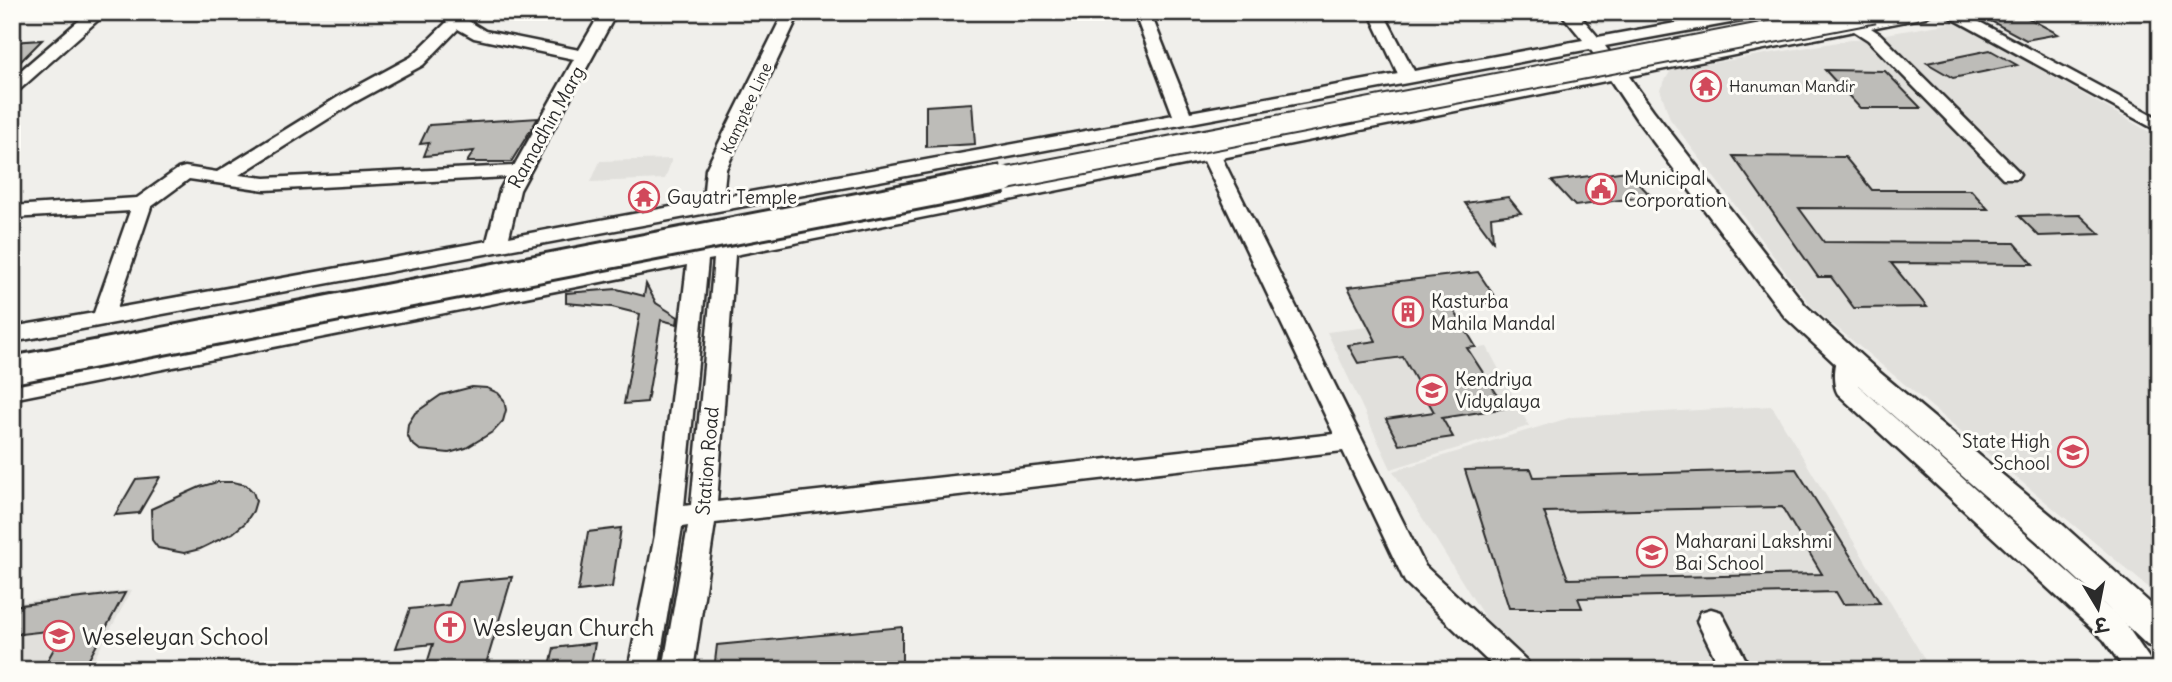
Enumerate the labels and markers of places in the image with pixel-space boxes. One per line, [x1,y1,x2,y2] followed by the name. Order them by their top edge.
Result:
[1689,69,1723,103] temple icon: Hanuman Mandir
[1729,76,1856,96] place label: Hanuman Mandir
[1624,166,1727,212] place label: Municipal Corporation
[1584,172,1618,206] public building icon: Municipal Corporation
[627,180,661,214] temple icon: Gayatri Temple
[667,185,797,209] place label: Gayatri Temple
[1431,289,1555,335] place label: Kasturba Mahila Mandal
[1391,295,1425,329] building icon: Kasturba Mahila Mandal
[1455,367,1541,413] place label: Kendriya Vidyalaya
[1415,373,1449,407] school or university icon: Kendriya Vidyalaya
[1962,429,2050,475] place label: State High School
[2056,435,2090,469] school or university icon: State High School
[1675,529,1832,575] place label: Maharani Lakshmi Bai School
[1635,535,1669,569] school or university icon: Maharani Lakshmi Bai School
[433,610,467,644] church icon: Wesleyan Church
[473,613,654,642] place label: Wesleyan Church
[42,619,76,653] school or university icon: Weseleyan School
[82,622,269,651] place label: Weseleyan School

